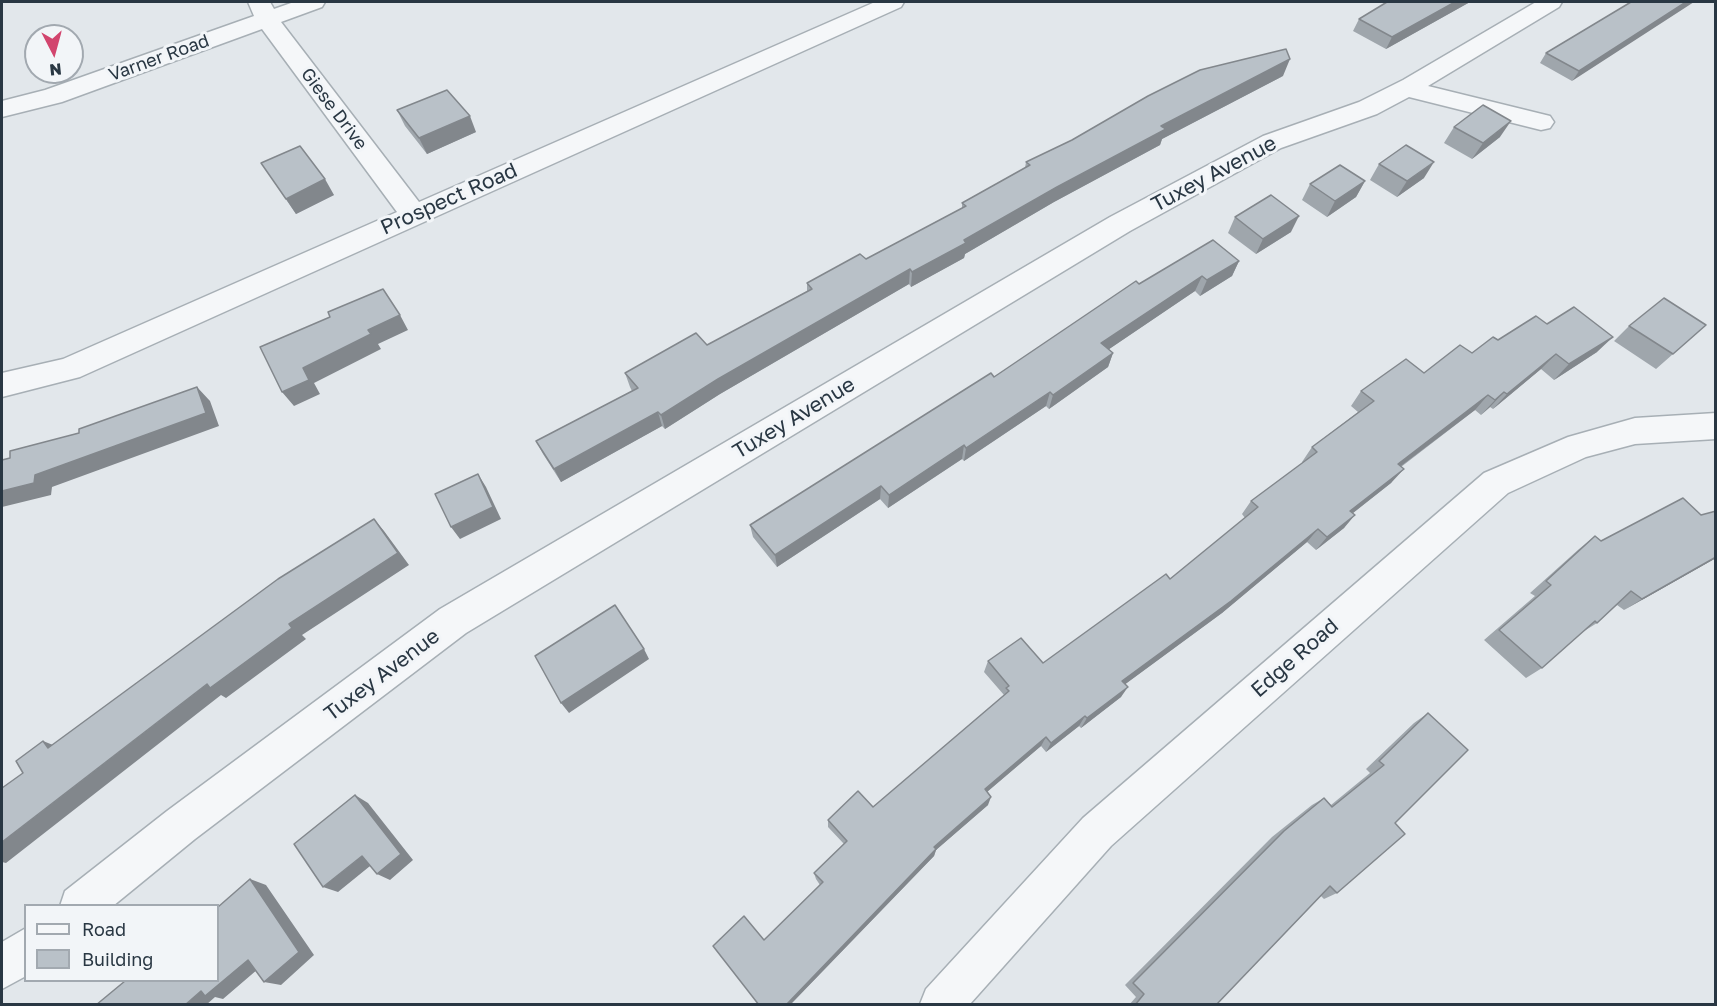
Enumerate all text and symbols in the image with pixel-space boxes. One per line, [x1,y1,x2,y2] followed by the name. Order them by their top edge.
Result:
[24,24,84,84] north arrow
[106,30,212,86] street label: Varner Road
[49,59,63,80] text: N
[296,64,372,154] street label: Giese Drive
[1147,131,1281,217] street label: Tuxey Avenue
[377,158,521,240] street label: Prospect Road
[728,372,860,464] street label: Tuxey Avenue
[1246,613,1344,703] street label: Edge Road
[319,623,445,727] street label: Tuxey Avenue
[24,904,219,982] legend
[82,918,126,940] text: Road
[82,948,153,970] text: Building

